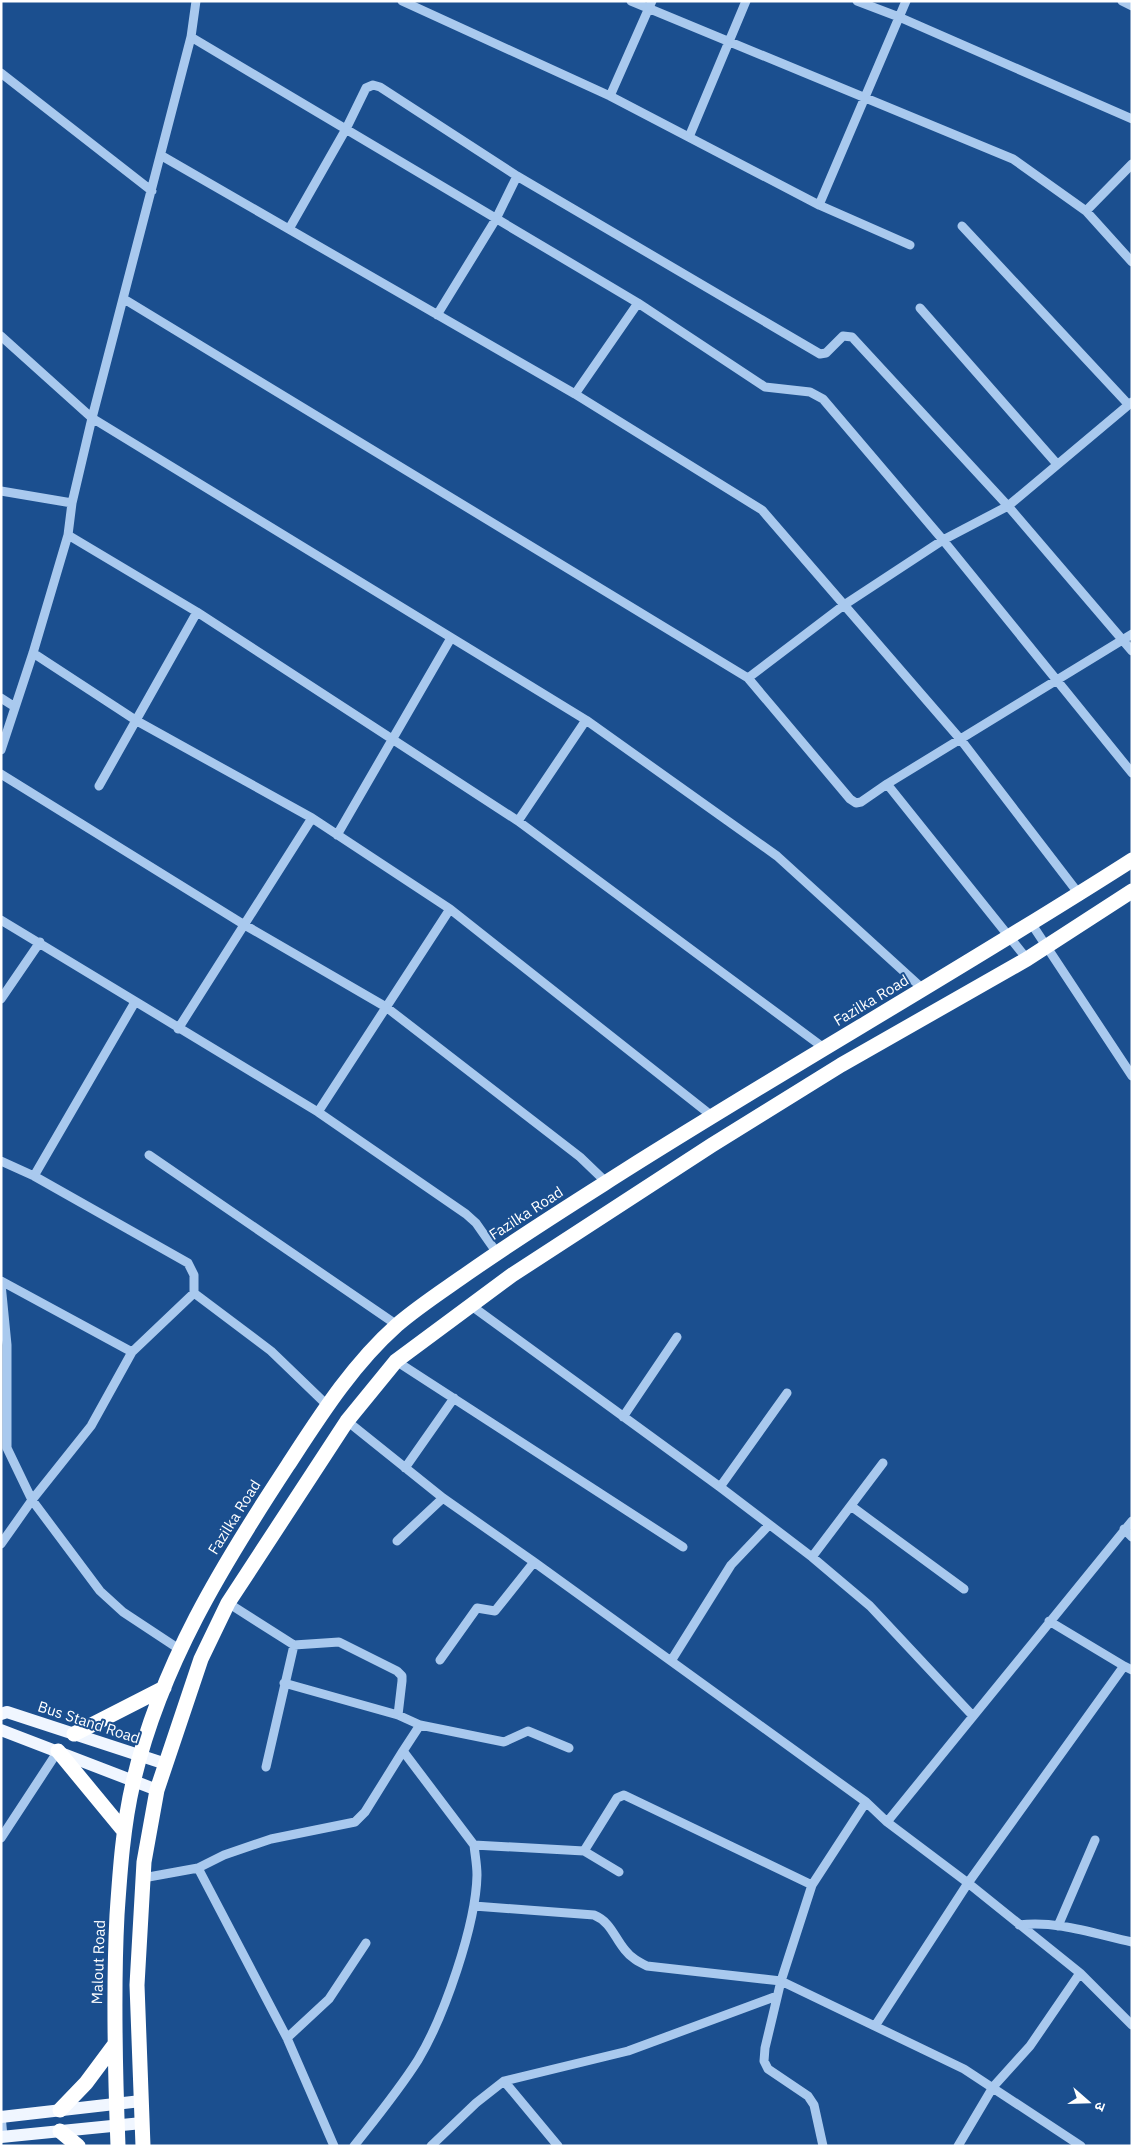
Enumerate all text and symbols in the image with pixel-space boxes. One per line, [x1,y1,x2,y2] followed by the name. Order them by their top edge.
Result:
[830,970,912,1030] street label: Fazilka Road
[485,1182,567,1244] street label: Fazilka Road
[204,1476,264,1558] street label: Fazilka Road
[35,1697,143,1747] street label: Bus Stand Road
[87,1919,109,2005] street label: Malout Road
[1063,2077,1113,2127] north arrow
[1090,2100,1110,2114] text: उ

